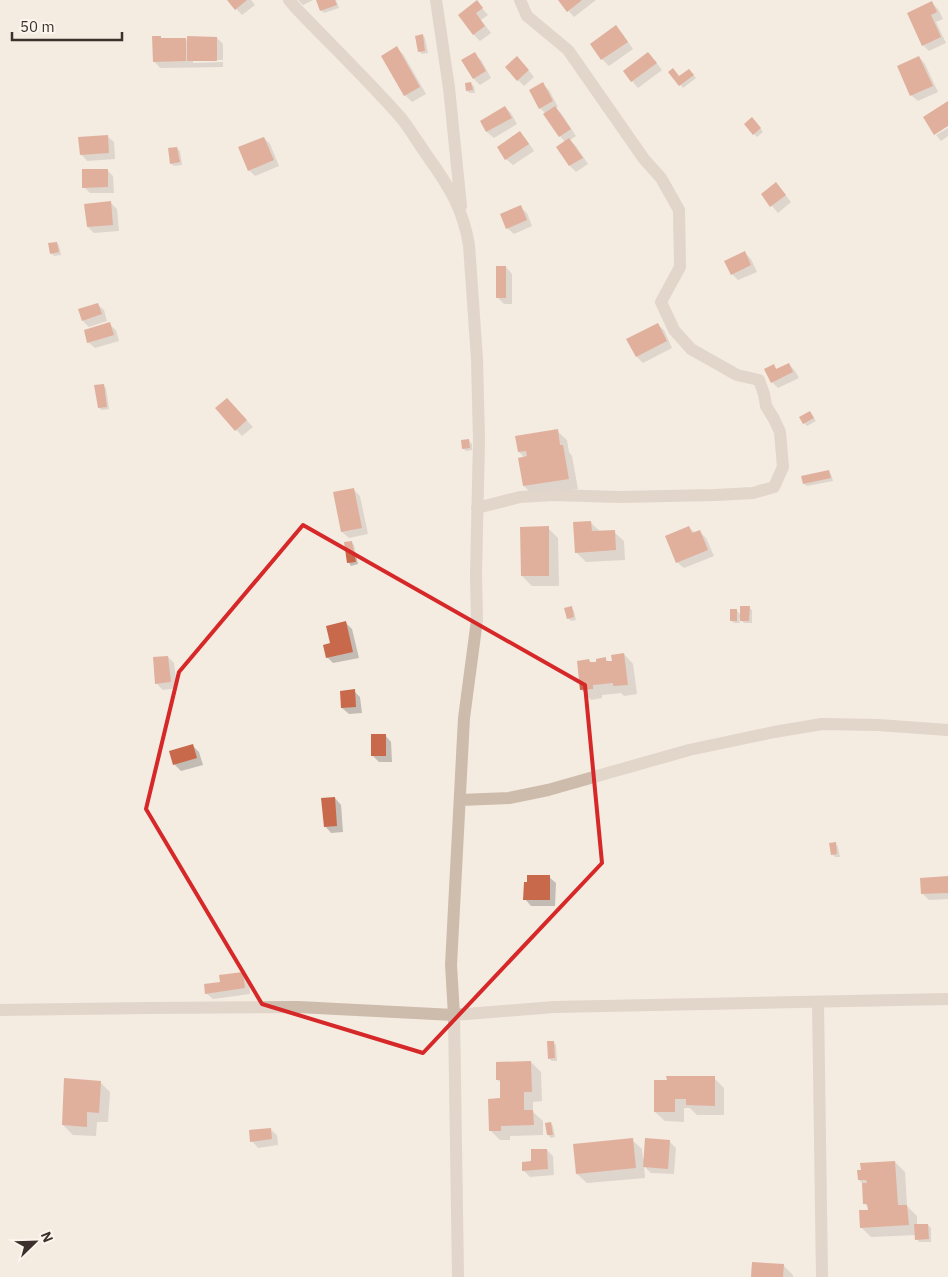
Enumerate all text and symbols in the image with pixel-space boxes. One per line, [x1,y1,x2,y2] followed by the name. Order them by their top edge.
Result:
[12,10,122,42] scale bar
[20,17,55,36] text: 50 m
[10,1217,60,1267] north arrow
[37,1229,57,1245] text: N

